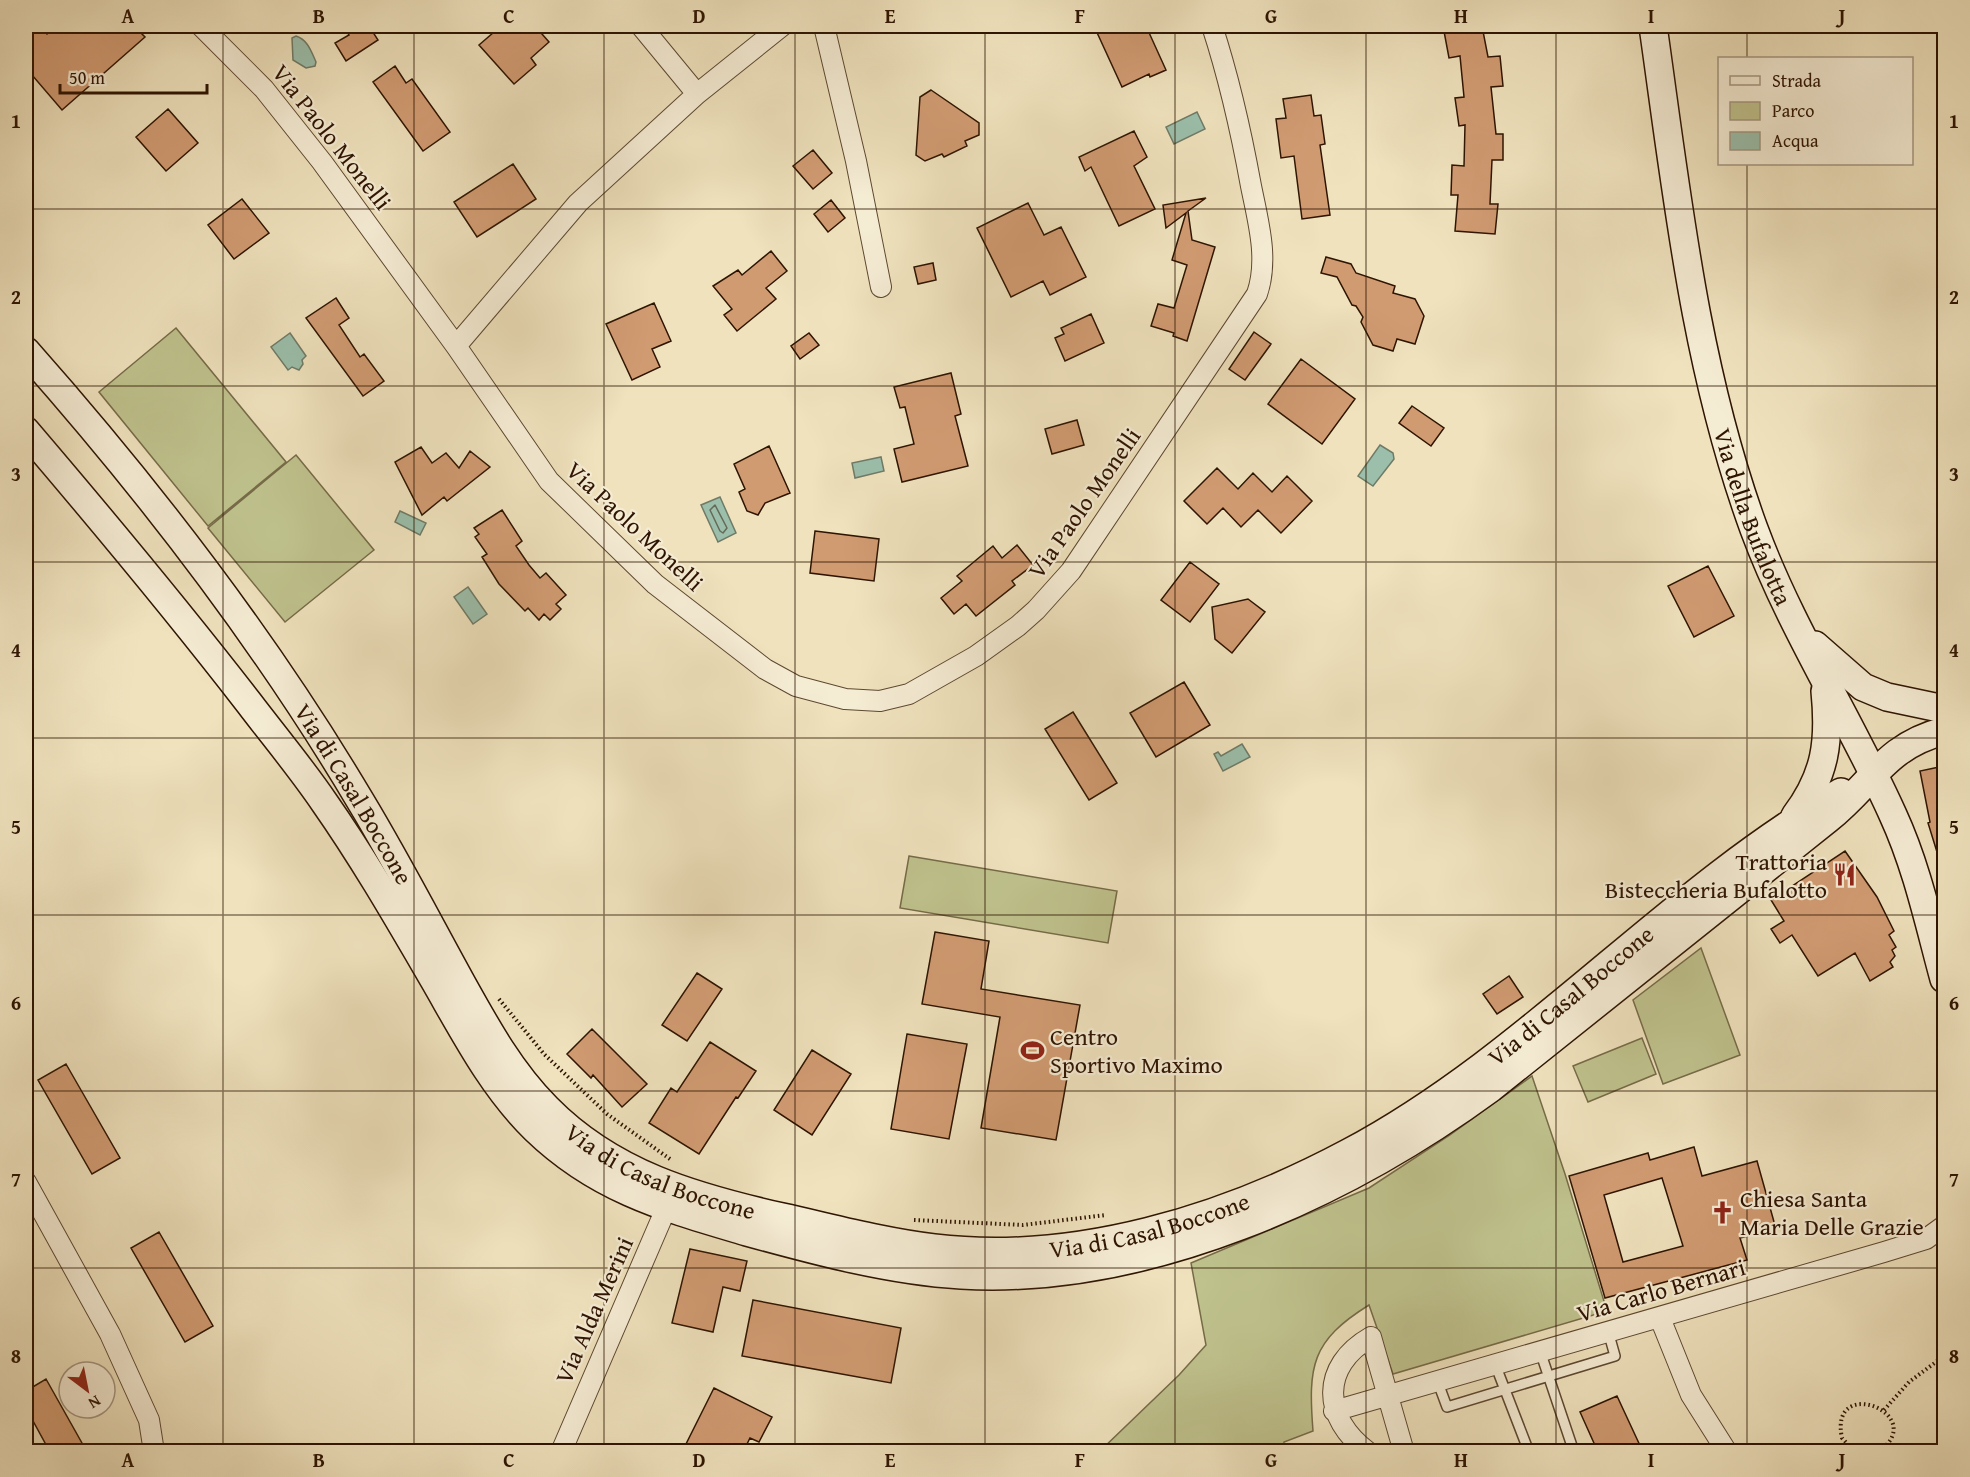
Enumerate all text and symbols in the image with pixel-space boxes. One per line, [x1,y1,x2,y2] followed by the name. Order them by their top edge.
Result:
[122,1,135,30] text: A
[313,1,325,30] text: B
[503,1,515,30] text: C
[692,1,706,30] text: D
[885,1,896,30] text: E
[1075,1,1085,30] text: F
[1265,1,1277,30] text: G
[1454,1,1468,30] text: H
[1648,1,1654,30] text: I
[1836,1,1846,30] text: J
[60,57,207,95] scale bar
[264,57,400,218] street label: Via Paolo Monelli
[1718,57,1913,165] legend
[69,64,105,91] text: 50 m
[1772,67,1822,94] text: Strada
[1772,97,1815,124] text: Parco
[11,106,21,135] text: 1
[1949,106,1959,135] text: 1
[1772,127,1819,154] text: Acqua
[11,282,21,311] text: 2
[1949,282,1959,311] text: 2
[1019,420,1149,585] street label: Via Paolo Monelli
[1706,424,1802,612] street label: Via della Bufalotta
[558,453,712,599] street label: Via Paolo Monelli
[11,459,21,488] text: 3
[1949,459,1959,488] text: 3
[11,635,21,664] text: 4
[1949,635,1959,664] text: 4
[286,696,422,890] street label: Via di Casal Boccone
[11,812,21,841] text: 5
[1949,812,1959,841] text: 5
[1605,844,1828,907] place label: Trattoria Bisteccheria Bufalotto
[1832,862,1858,888] restaurant icon: Trattoria Bisteccheria Bufalotto
[1480,917,1661,1074] street label: Via di Casal Boccone
[11,988,21,1017] text: 6
[1949,988,1959,1017] text: 6
[1050,1019,1223,1082] place label: Centro Sportivo Maximo
[1019,1037,1045,1063] sports icon: Centro Sportivo Maximo
[558,1114,759,1228] street label: Via di Casal Boccone
[11,1164,21,1193] text: 7
[1949,1164,1959,1193] text: 7
[1740,1181,1924,1244] place label: Chiesa Santa Maria Delle Grazie
[1047,1183,1254,1266] street label: Via di Casal Boccone
[1709,1199,1735,1225] church icon: Chiesa Santa Maria Delle Grazie
[546,1231,642,1389] street label: Via Alda Merini
[1573,1249,1750,1331] street label: Via Carlo Bernari
[11,1341,21,1370] text: 8
[1949,1341,1959,1370] text: 8
[57,1360,117,1420] north arrow
[84,1390,106,1416] text: N
[122,1445,135,1474] text: A
[313,1445,325,1474] text: B
[503,1445,515,1474] text: C
[692,1445,706,1474] text: D
[885,1445,896,1474] text: E
[1075,1445,1085,1474] text: F
[1265,1445,1277,1474] text: G
[1454,1445,1468,1474] text: H
[1648,1445,1654,1474] text: I
[1836,1445,1846,1474] text: J

